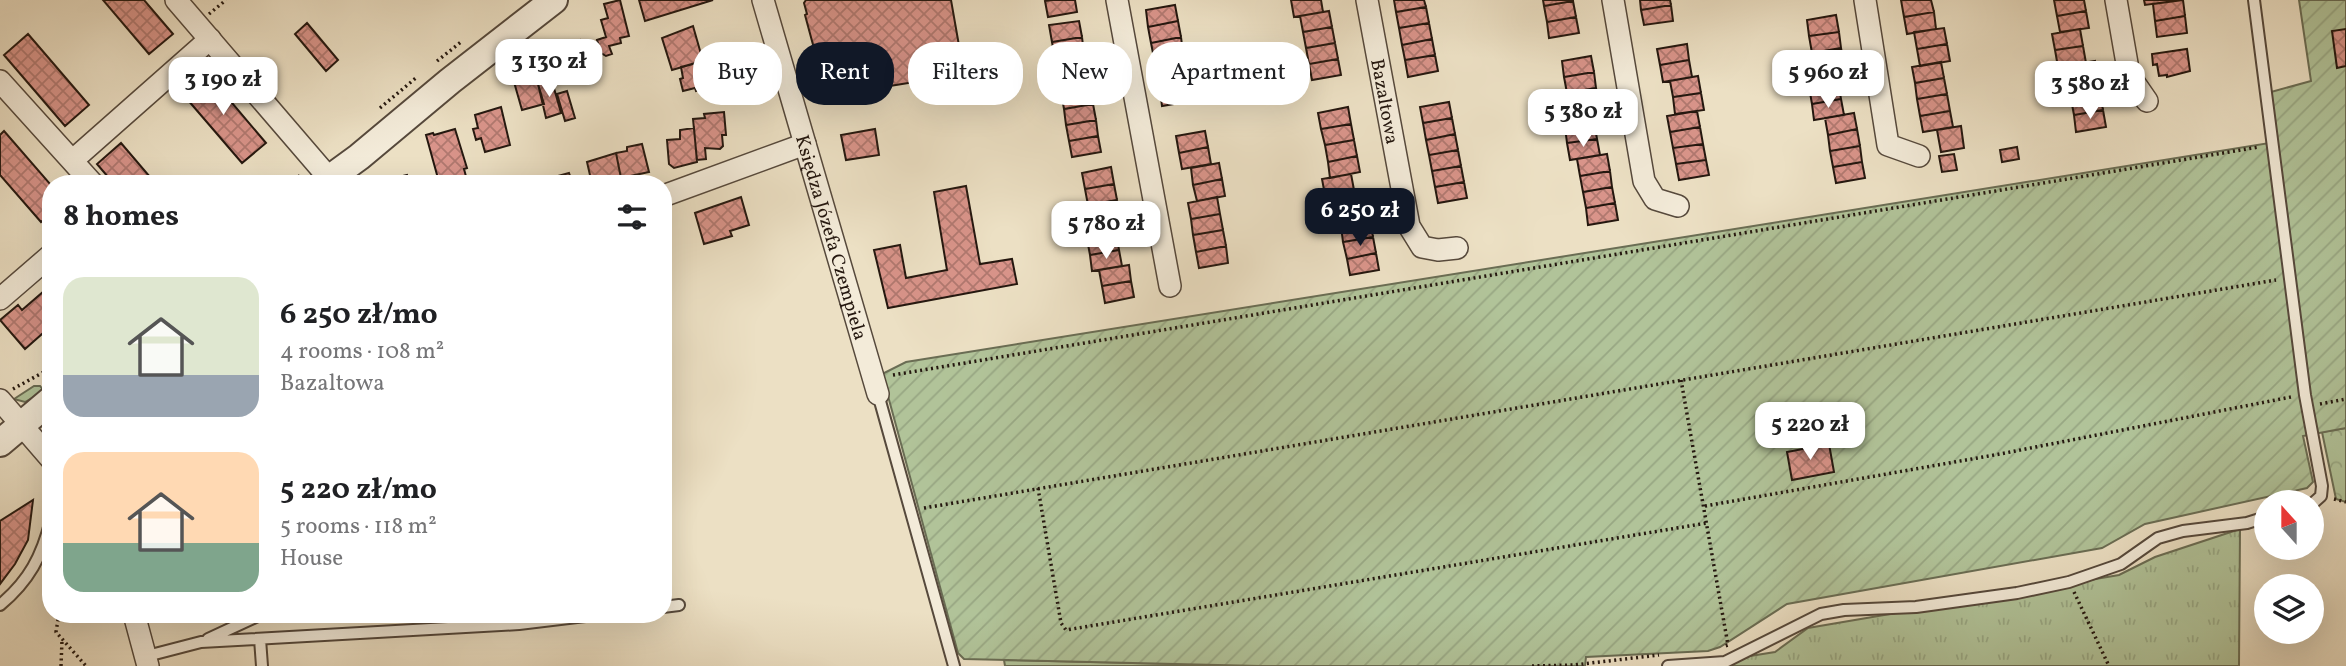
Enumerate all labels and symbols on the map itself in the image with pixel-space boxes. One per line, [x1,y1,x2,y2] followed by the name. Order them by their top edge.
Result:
[477,40,621,99] pin: 3 130 zł
[1756,50,1900,110] pin: 5 960 zł
[1363,57,1405,147] street label: Bazaltowa
[151,58,295,117] pin: 3 190 zł
[2018,61,2162,121] pin: 3 580 zł
[1511,90,1655,149] pin: 5 380 zł
[788,132,873,343] street label: Księdza Józefa Czempiela
[1288,188,1432,248] pin: 6 250 zł
[1034,202,1178,261] pin: 5 780 zł
[1738,402,1882,462] pin: 5 220 zł
[2254,490,2324,560] north arrow

